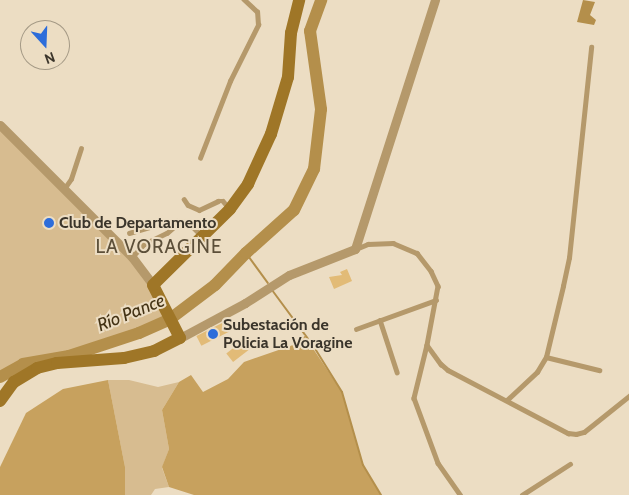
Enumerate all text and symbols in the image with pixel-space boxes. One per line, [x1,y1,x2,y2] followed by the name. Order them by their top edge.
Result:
[20,20,70,70] north arrow
[42,48,58,68] text: N
[59,213,216,233] place label: Club de Departamento
[43,217,55,229] marker: Club de Departamento
[94,236,224,258] district label: LA VORAGINE
[94,290,168,336] water label: Río Pance
[223,315,352,353] place label: Subestación de Policia La Voragine
[207,328,219,340] marker: Subestación de Policia La Voragine

